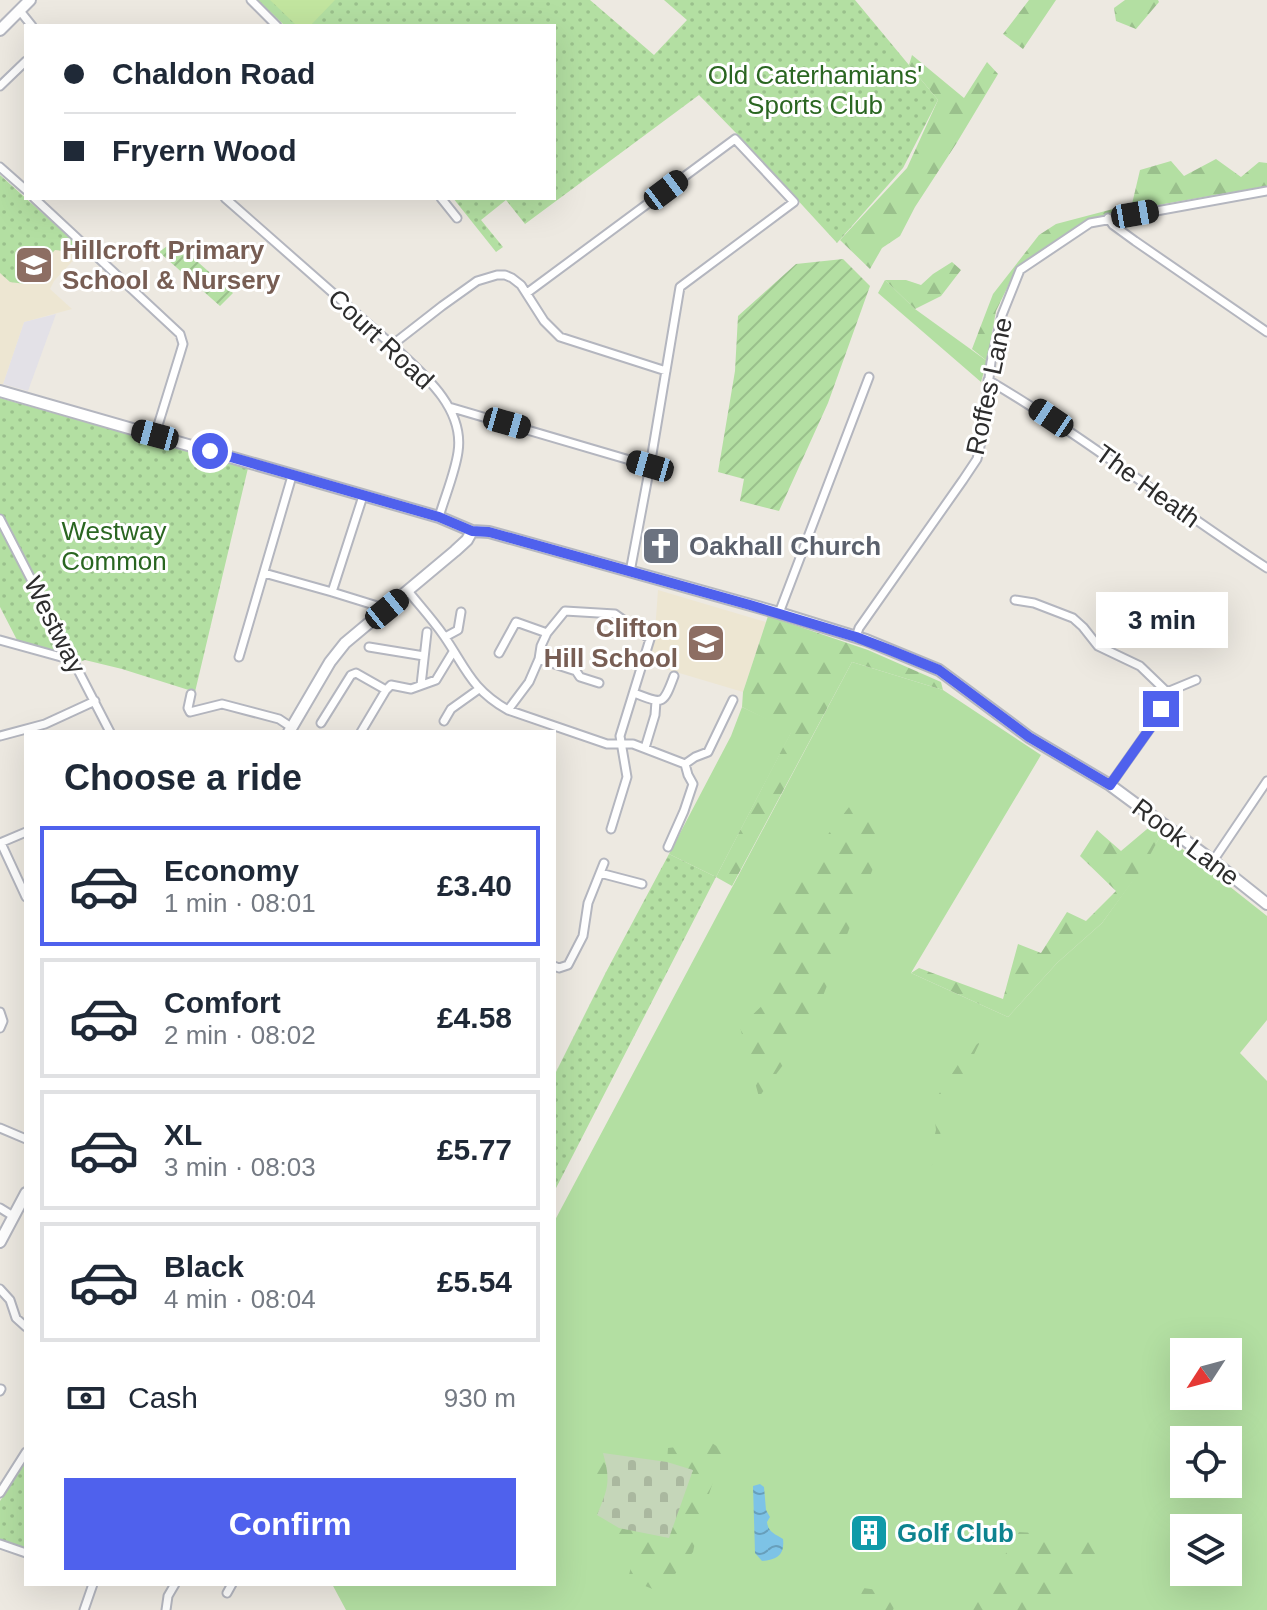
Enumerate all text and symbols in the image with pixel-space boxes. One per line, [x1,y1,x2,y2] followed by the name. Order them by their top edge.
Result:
[112,57,315,90] text: Chaldon Road
[708,60,922,120] park label: Old Caterhamians' Sports Club
[112,134,296,167] text: Fryern Wood
[640,166,692,214] car
[1109,198,1161,230] car
[62,235,281,295] place label: Hillcroft Primary School & Nursery
[13,244,55,286] school or university icon: Hillcroft Primary School & Nursery
[322,283,440,395] street label: Court Road
[960,315,1018,457] street label: Roffes Lane
[1024,395,1078,441] car
[481,405,533,441] car
[129,417,181,453] car
[192,433,228,469] route start
[1090,438,1206,534] street label: The Heath
[624,448,676,484] car
[61,516,167,576] park label: Westway Common
[640,525,682,567] church icon: Oakhall Church
[689,531,881,561] place label: Oakhall Church
[18,571,92,679] street label: Westway
[361,585,413,633] car
[1095,593,1227,649] callout: 3 min
[1128,605,1196,635] text: 3 min
[544,613,678,673] place label: Clifton Hill School
[685,622,727,664] school or university icon: Clifton Hill School
[1143,691,1179,727] route end
[64,757,302,798] text: Choose a ride
[1127,792,1245,892] street label: Rook Lane
[68,850,140,922] icon: car
[164,854,299,887] text: Economy
[437,869,512,902] text: £3.40
[164,888,316,918] text: 1 min · 08:01
[68,982,140,1054] icon: car
[164,986,281,1019] text: Comfort
[437,1001,512,1034] text: £4.58
[164,1020,316,1050] text: 2 min · 08:02
[68,1114,140,1186] icon: car
[164,1118,202,1151] text: XL
[437,1133,512,1166] text: £5.77
[164,1152,316,1182] text: 3 min · 08:03
[68,1246,140,1318] icon: car
[164,1250,244,1283] text: Black
[437,1265,512,1298] text: £5.54
[164,1284,316,1314] text: 4 min · 08:04
[1170,1338,1242,1410] north arrow
[1170,1338,1242,1586] map controls
[64,1376,108,1420] icon: cash
[128,1381,198,1414] text: Cash
[444,1383,516,1413] text: 930 m
[1170,1426,1242,1498] button: locate
[64,1478,516,1570] button: Confirm
[848,1512,890,1554] building icon: Golf Club
[1170,1514,1242,1586] button: layers
[897,1518,1014,1548] place label: Golf Club

